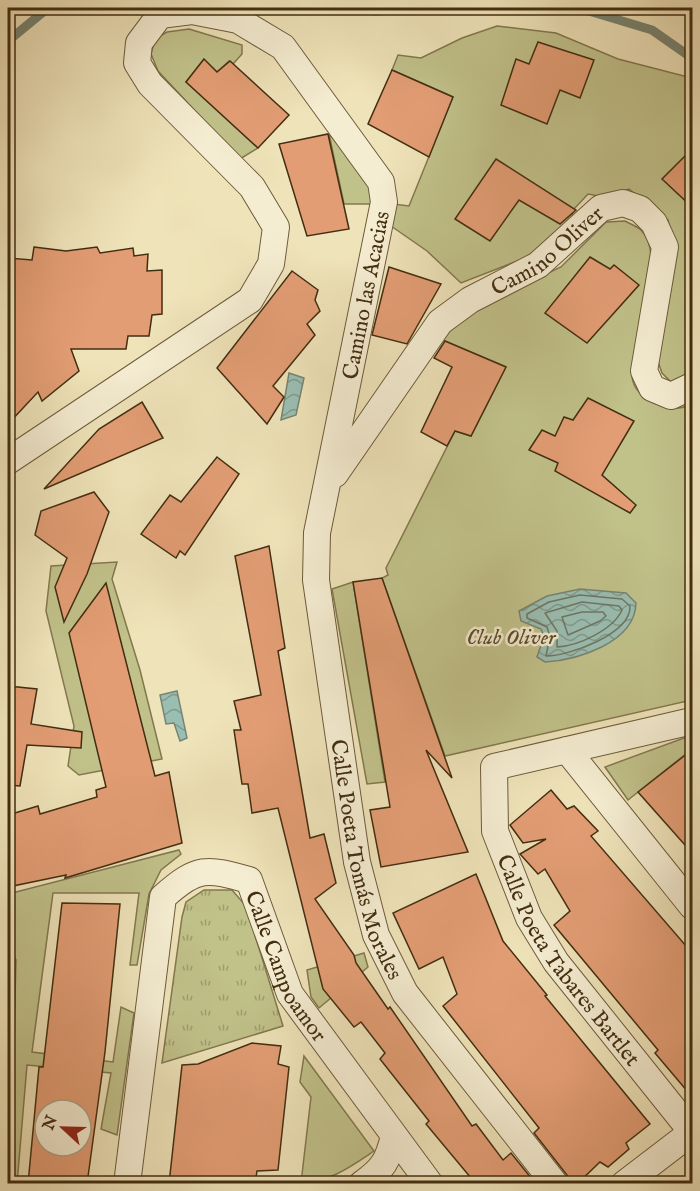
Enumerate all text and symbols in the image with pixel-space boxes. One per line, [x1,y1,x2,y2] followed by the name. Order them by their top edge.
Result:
[487,201,610,303] street label: Camino Oliver
[337,209,397,382] street label: Camino las Acacias
[467,624,557,652] park label: Club Oliver
[323,738,408,985] street label: Calle Poeta Tomás Morales
[490,851,646,1073] street label: Calle Poeta Tabares Bartlet
[238,887,332,1048] street label: Calle Campoamor
[33,1098,93,1158] north arrow
[39,1113,63,1134] text: N

